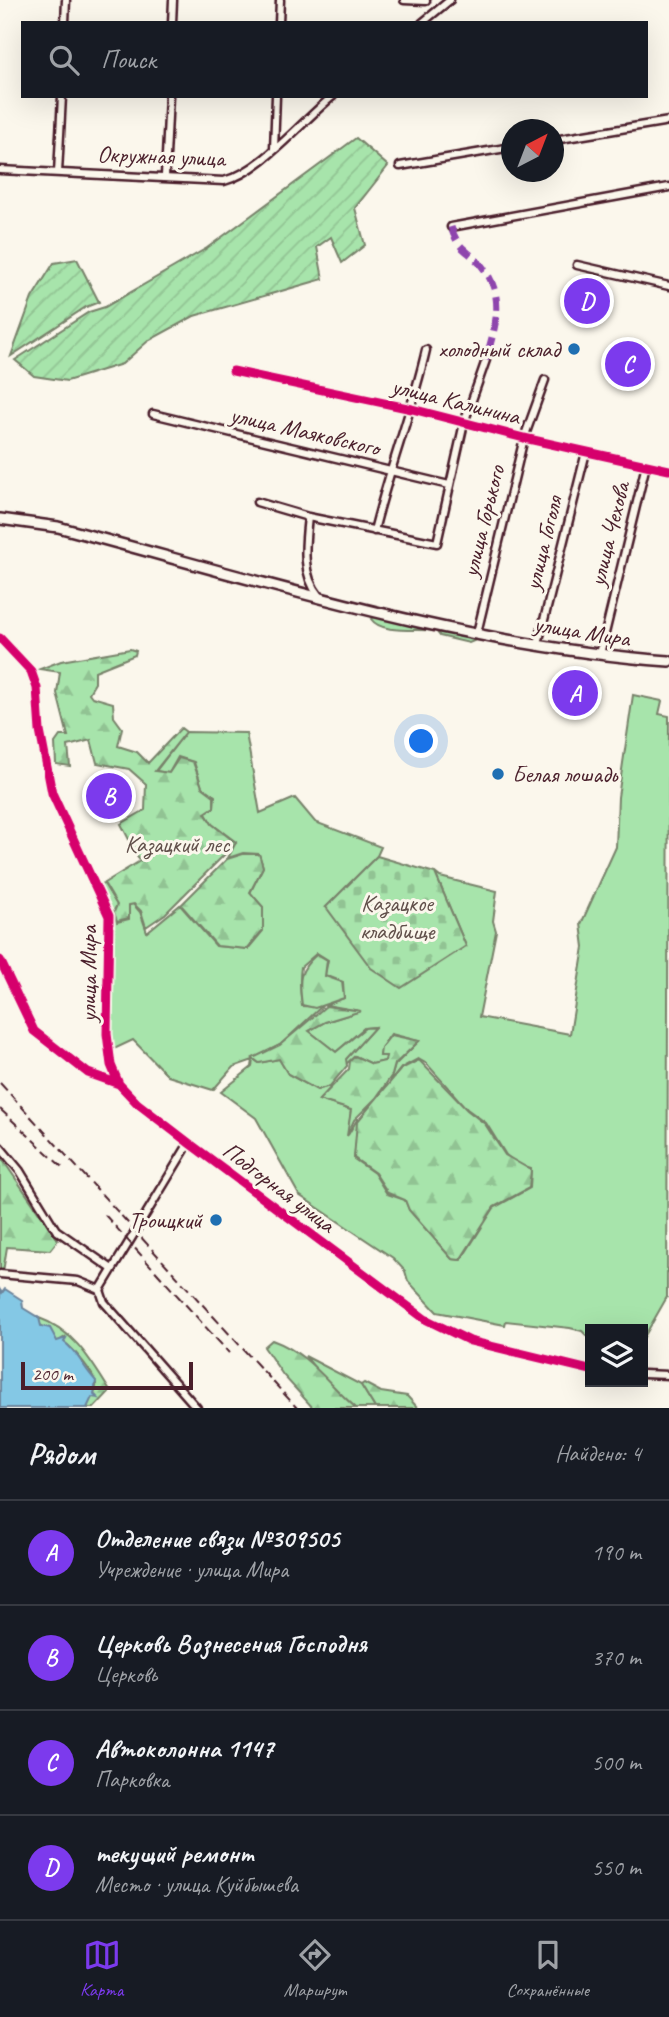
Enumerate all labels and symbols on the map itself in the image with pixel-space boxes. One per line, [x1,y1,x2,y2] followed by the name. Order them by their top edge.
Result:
[501,119,564,182] north arrow
[97,139,227,173] street label: Окружная улица
[564,275,610,327] pin: D
[438,334,563,364] place label: холодный склад
[605,338,651,390] pin: C
[566,341,582,357] marker: холодный склад
[387,370,525,432] street label: улица Калинина
[225,399,385,463] street label: улица Маяковского
[454,461,512,582] street label: улица Горького
[581,477,637,591] street label: улица Чехова
[516,491,570,595] street label: улица Гоголя
[530,608,633,654] street label: улица Мира
[552,667,598,719] pin: A
[404,724,438,758] your location
[512,759,618,789] place label: Белая лошадь
[490,766,506,782] marker: Белая лошадь
[86,770,132,822] pin: B
[125,829,231,860] park label: Казацкий лес
[360,888,436,946] park label: Казацкое кладбище
[73,924,103,1024] street label: улица Мира
[217,1135,343,1240] street label: Подгорная улица
[129,1205,204,1235] place label: Троицкий
[208,1212,224,1228] marker: Троицкий
[21,1359,192,1391] scale bar

